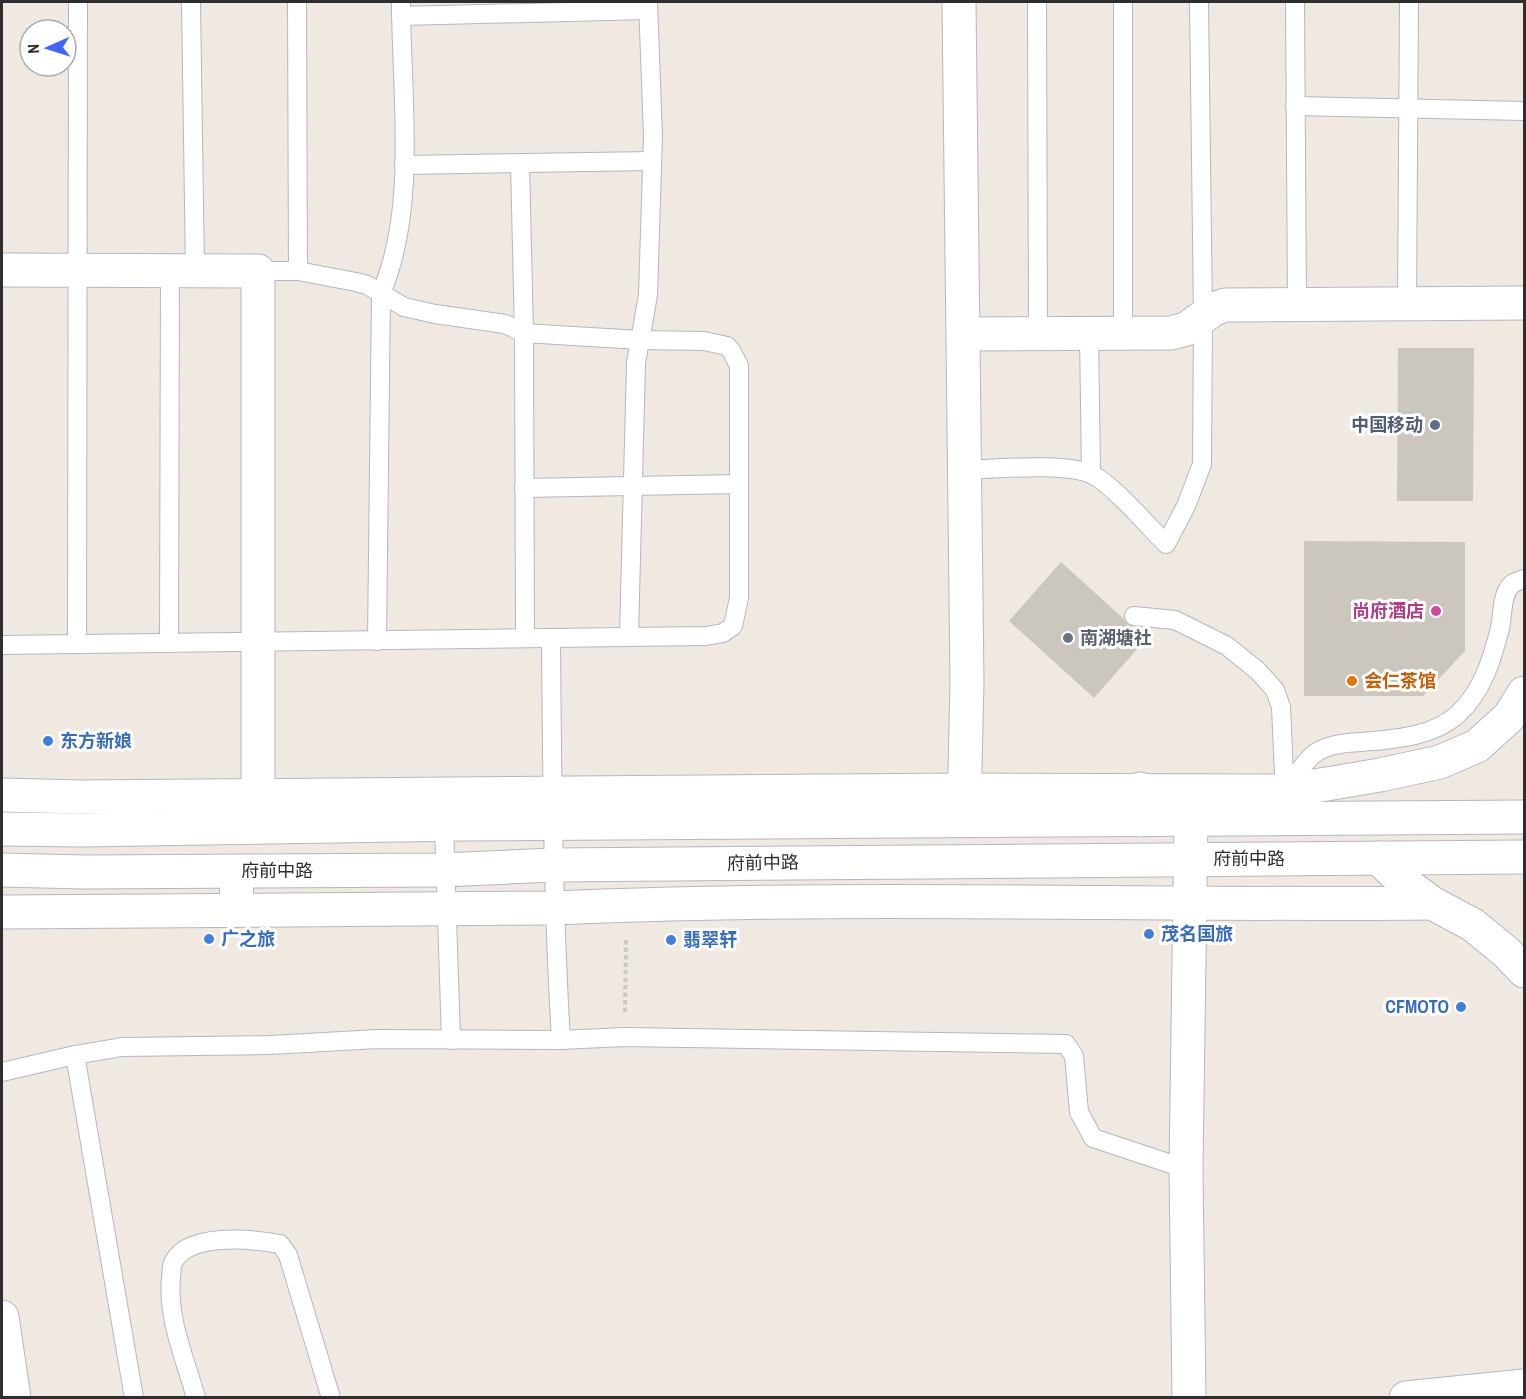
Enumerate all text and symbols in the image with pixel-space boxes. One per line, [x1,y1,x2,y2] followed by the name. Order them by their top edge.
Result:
[18,18,78,78] north arrow
[22,43,44,54] text: N
[1351,412,1423,437] place label: 中国移动
[1428,418,1442,432] marker: 中国移动
[1352,598,1424,623] place label: 尚府酒店
[1429,604,1443,618] marker: 尚府酒店
[1080,625,1152,650] place label: 南湖塘社
[1061,631,1075,645] marker: 南湖塘社
[1364,668,1436,693] place label: 会仁茶馆
[1345,674,1359,688] marker: 会仁茶馆
[60,728,132,753] place label: 东方新娘
[41,734,55,748] marker: 东方新娘
[1213,846,1285,871] street label: 府前中路
[727,849,799,876] street label: 府前中路
[241,858,313,883] street label: 府前中路
[1161,921,1233,946] place label: 茂名国旅
[221,926,275,951] place label: 广之旅
[683,927,737,952] place label: 翡翠轩
[1142,927,1156,941] marker: 茂名国旅
[202,932,216,946] marker: 广之旅
[664,933,678,947] marker: 翡翠轩
[1385,994,1449,1019] place label: CFMOTO
[1454,1000,1468,1014] marker: CFMOTO

